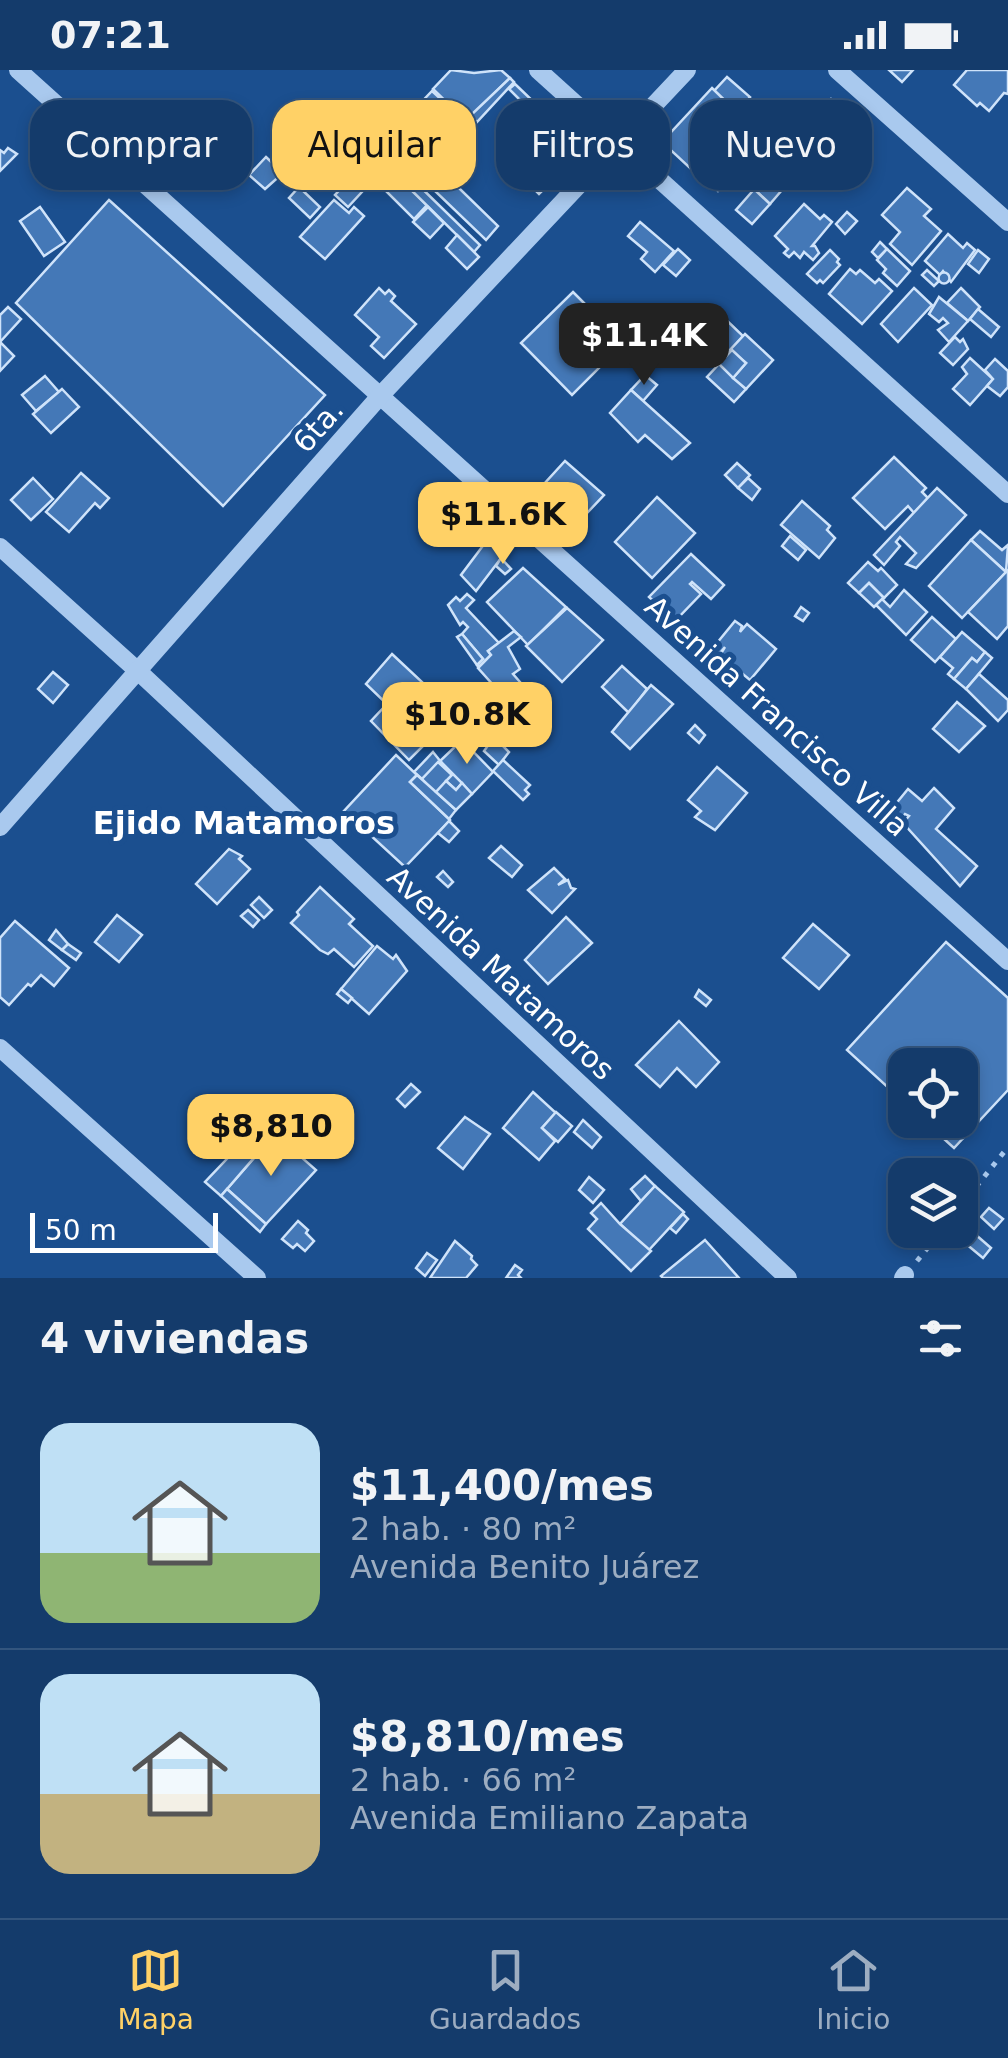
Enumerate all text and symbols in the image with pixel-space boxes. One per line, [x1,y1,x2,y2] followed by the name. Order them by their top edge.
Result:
[50,13,171,57] text: 07:21
[30,100,252,190] chip: Comprar
[272,100,476,190] chip: Alquilar
[496,100,670,190] chip: Filtros
[690,100,872,190] chip: Nuevo
[563,303,725,388] pin: $11.4K
[581,316,707,354] text: $11.4K
[286,392,350,460] street label: 6ta.
[422,482,584,567] pin: $11.6K
[440,495,566,533] text: $11.6K
[638,589,916,843] street label: Avenida Francisco Villa
[386,682,548,767] pin: $10.8K
[404,695,530,733] text: $10.8K
[93,804,395,842] district label: Ejido Matamoros
[380,859,622,1087] street label: Avenida Matamoros
[888,1048,978,1248] map controls
[888,1048,978,1138] button: locate
[190,1094,352,1179] pin: $8,810
[209,1107,333,1145] text: $8,810
[888,1158,978,1248] button: layers
[30,1208,218,1252] scale bar
[45,1214,117,1247] text: 50 m
[913,1311,968,1366] icon: filters
[40,1314,309,1363] text: 4 viviendas
[350,1461,654,1510] text: $11,400/mes
[120,1463,240,1583] icon: home
[350,1510,576,1548] text: 2 hab. · 80 m²
[350,1548,699,1586] text: Avenida Benito Juárez
[350,1712,625,1761] text: $8,810/mes
[120,1714,240,1834] icon: home
[350,1761,576,1799] text: 2 hab. · 66 m²
[350,1799,749,1837] text: Avenida Emiliano Zapata
[118,1943,194,2036] tab: Mapa
[429,1943,581,2036] tab: Guardados
[816,1943,890,2036] tab: Inicio

